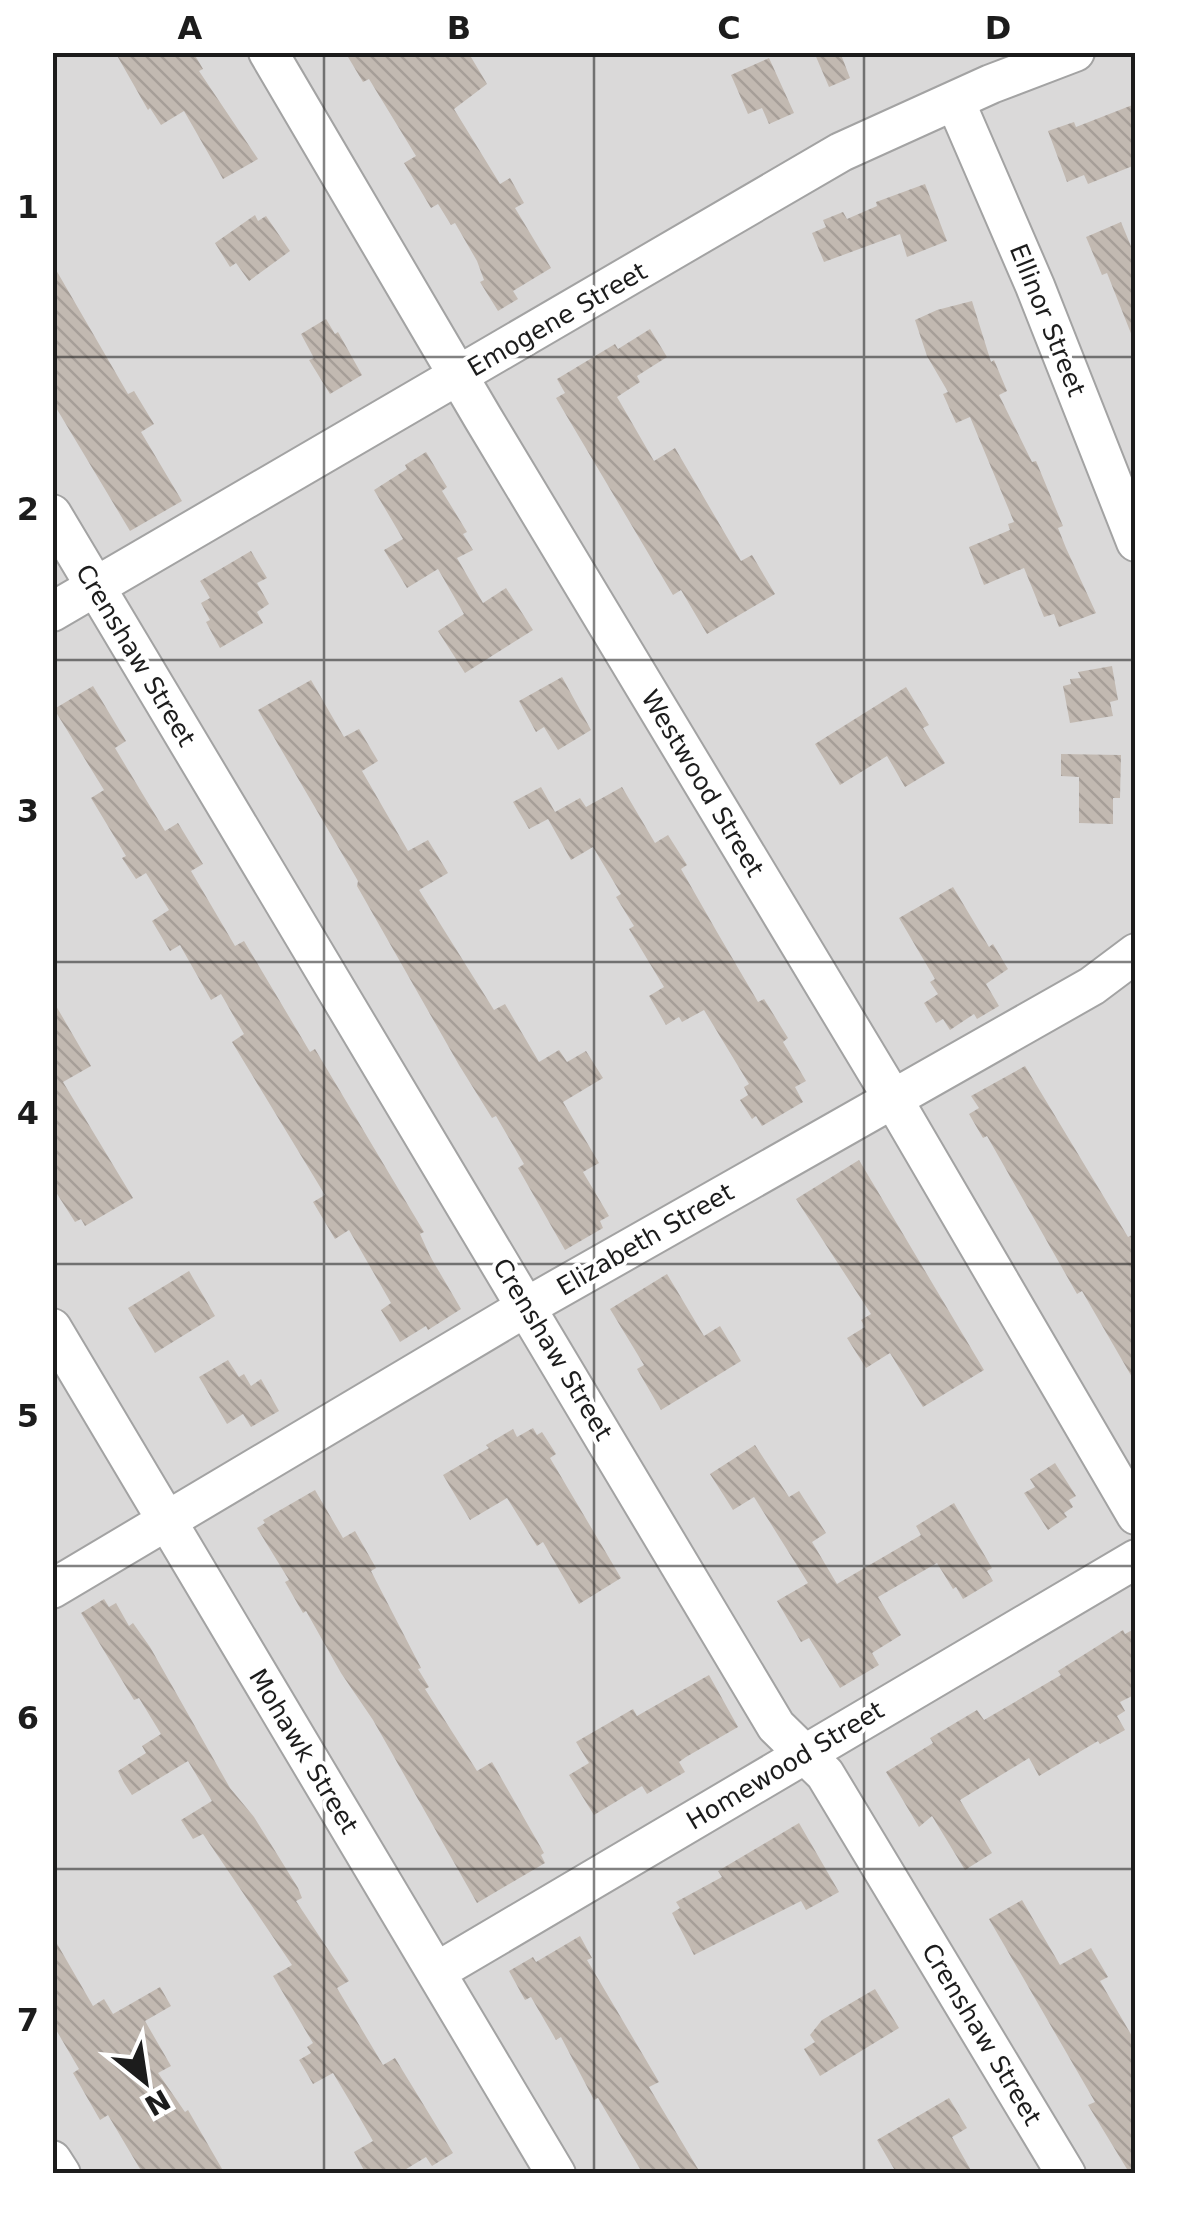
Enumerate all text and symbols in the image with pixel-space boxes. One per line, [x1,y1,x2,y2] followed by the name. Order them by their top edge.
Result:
[178,9,203,47] text: A
[447,9,471,47] text: B
[717,9,741,47] text: C
[985,9,1011,47] text: D
[17,188,39,226] text: 1
[1004,240,1091,401] street label: Ellinor Street
[463,256,652,382] street label: Emogene Street
[17,490,39,528] text: 2
[70,559,201,752] street label: Crenshaw Street
[635,685,770,882] street label: Westwood Street
[17,792,39,830] text: 3
[17,1094,39,1132] text: 4
[552,1177,739,1302] street label: Elizabeth Street
[487,1253,618,1446] street label: Crenshaw Street
[17,1397,39,1435] text: 5
[243,1664,364,1839] street label: Mohawk Street
[682,1695,889,1836] street label: Homewood Street
[17,1699,39,1737] text: 6
[916,1938,1047,2131] street label: Crenshaw Street
[17,2001,39,2039] text: 7
[95,2031,195,2131] north arrow
[139,2082,176,2122] text: N

